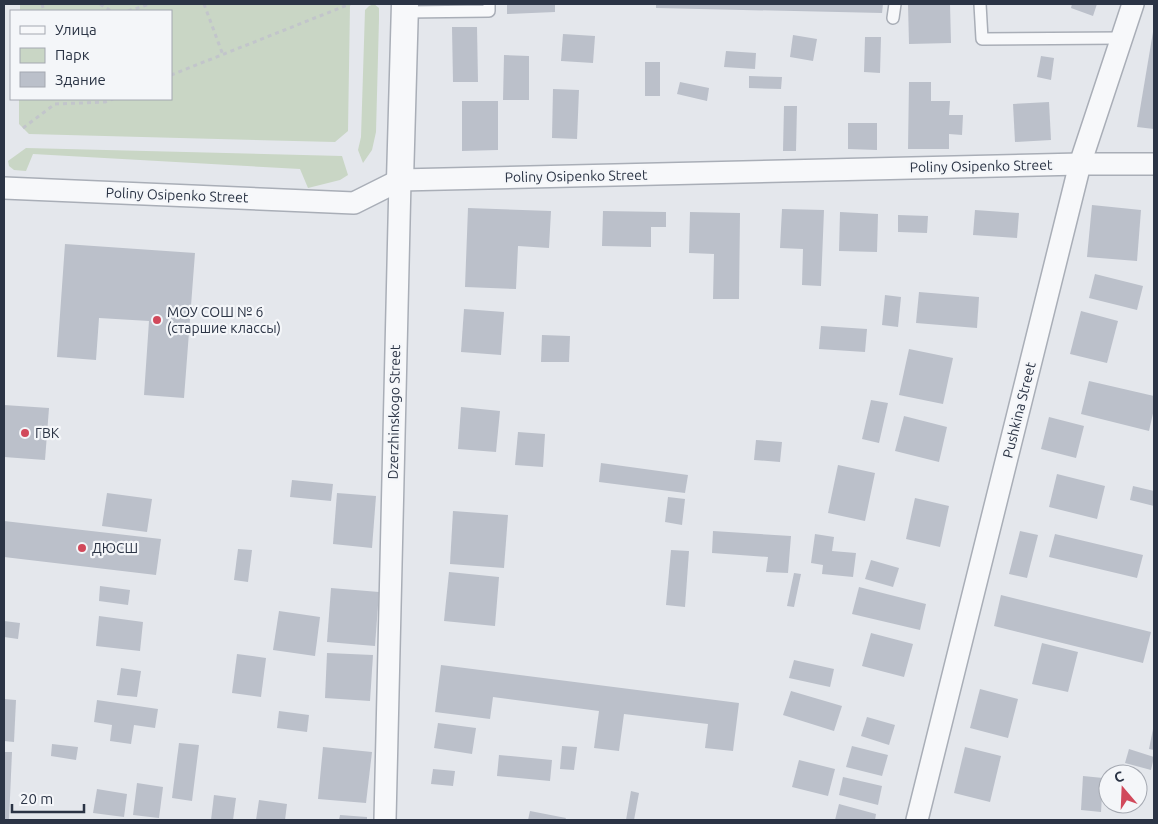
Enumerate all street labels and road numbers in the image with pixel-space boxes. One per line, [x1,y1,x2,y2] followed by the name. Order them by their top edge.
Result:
[909,157,1053,175] street label: Poliny Osipenko Street
[504,167,648,185] street label: Poliny Osipenko Street
[105,185,249,206] street label: Poliny Osipenko Street
[385,344,403,479] street label: Dzerzhinskogo Street
[999,360,1039,460] street label: Pushkina Street

